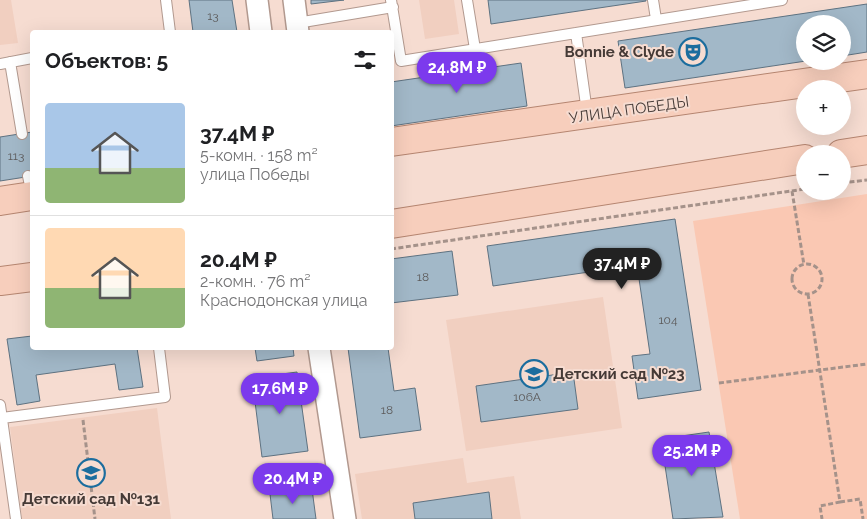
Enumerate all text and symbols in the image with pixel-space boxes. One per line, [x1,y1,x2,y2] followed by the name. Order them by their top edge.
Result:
[207,9,219,23] house number: 13
[796,15,851,200] map controls
[796,15,851,70] button: layers
[678,37,708,67] theatre icon: Bonnie & Clyde
[565,43,674,61] place label: Bonnie & Clyde
[351,46,379,74] icon: filters
[45,48,168,73] text: Объектов: 5
[411,52,503,94] pin: 24.8M ₽
[428,58,486,77] text: 24.8M ₽
[796,80,851,135] button: +
[568,93,690,127] street label: УЛИЦА ПОБЕДЫ
[200,121,274,146] text: 37.4M ₽
[85,123,145,183] icon: home
[796,145,851,200] button: −
[200,146,318,165] text: 5-комн. · 158 m²
[8,149,24,163] house number: 113
[200,165,310,184] text: улица Победы
[200,247,277,272] text: 20.4M ₽
[85,248,145,308] icon: home
[576,248,668,290] pin: 37.4M ₽
[594,254,650,273] text: 37.4M ₽
[417,270,429,284] house number: 18
[200,272,310,291] text: 2-комн. · 76 m²
[200,291,367,310] text: Краснодонская улица
[658,313,678,327] house number: 104
[519,359,549,389] school or university icon: Детский сад №23
[553,365,685,383] place label: Детский сад №23
[234,372,326,415] pin: 17.6M ₽
[252,379,308,398] text: 17.6M ₽
[513,390,541,404] house number: 106А
[381,403,393,417] house number: 18
[646,434,738,477] pin: 25.2M ₽
[663,441,721,460] text: 25.2M ₽
[76,458,106,488] school or university icon: Детский сад №131
[247,462,339,505] pin: 20.4M ₽
[264,469,322,488] text: 20.4M ₽
[22,490,161,508] place label: Детский сад №131

